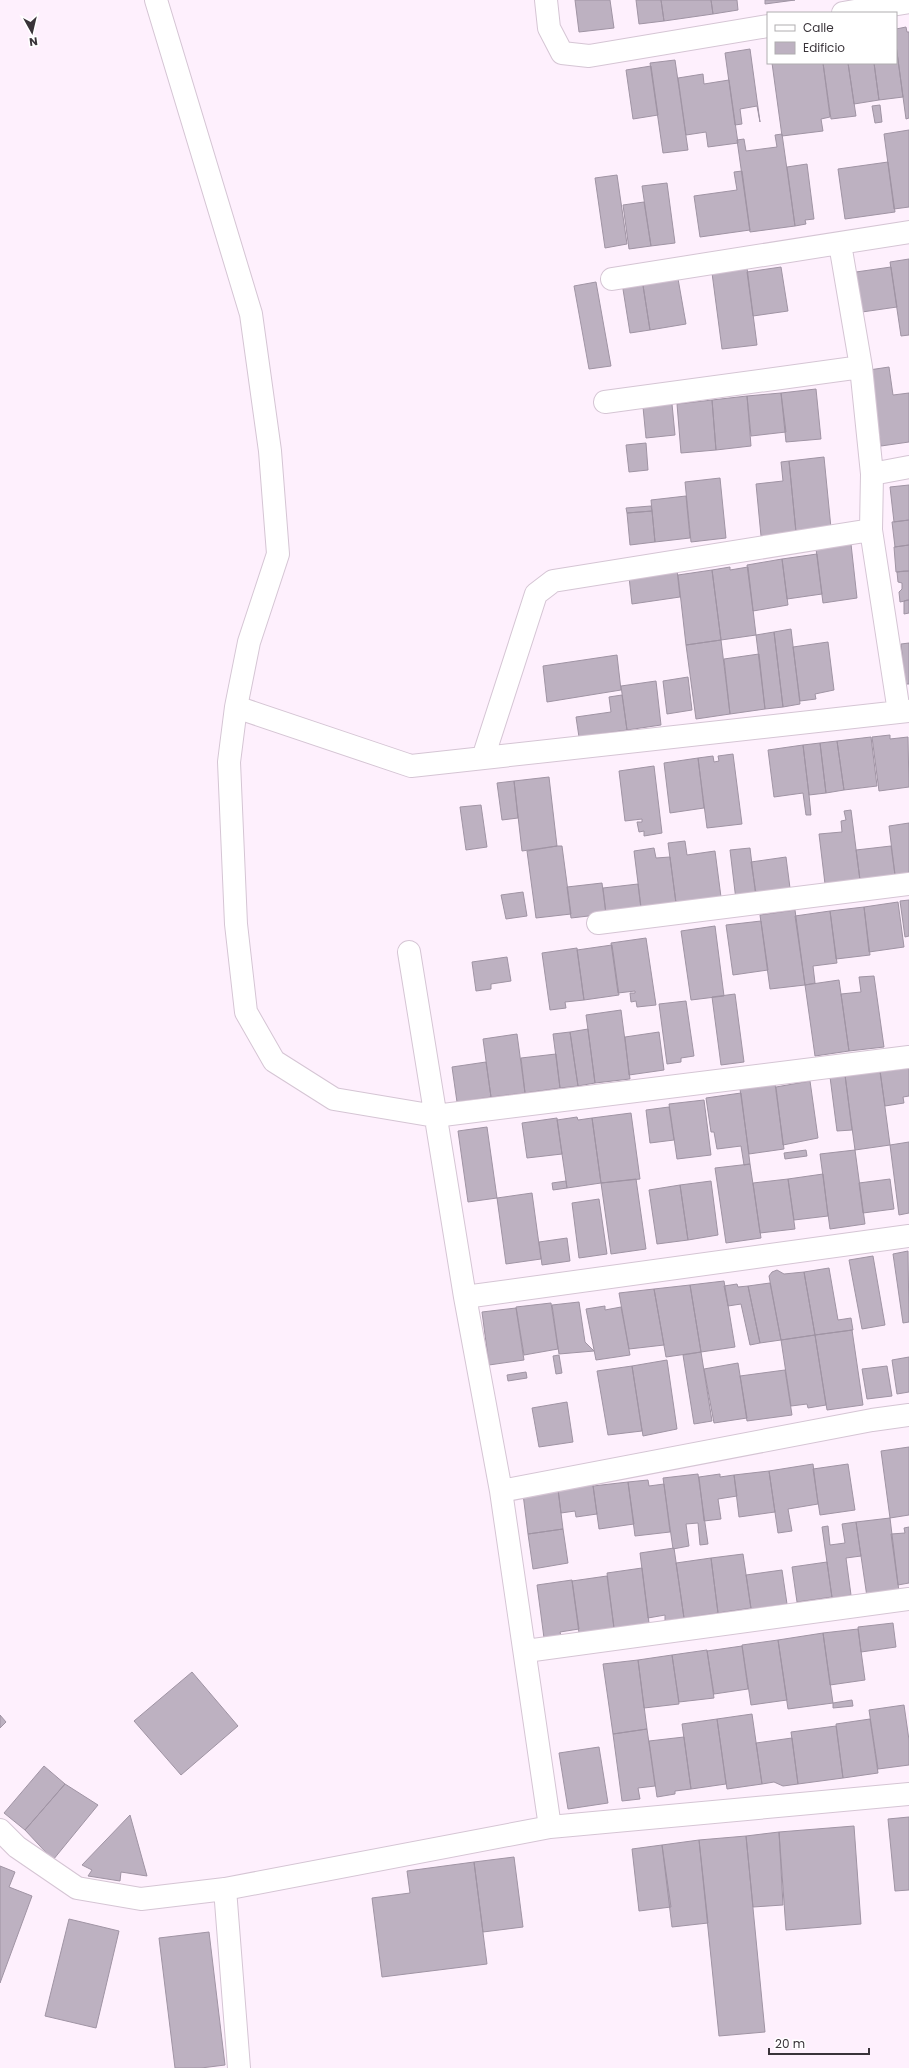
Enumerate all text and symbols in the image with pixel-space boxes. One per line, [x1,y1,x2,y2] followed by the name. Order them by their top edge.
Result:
[12,12,52,52] north arrow
[767,12,897,64] legend
[803,19,834,36] text: Calle
[28,33,39,50] text: N
[803,39,845,56] text: Edificio
[769,2030,869,2056] scale bar
[775,2035,805,2052] text: 20 m

